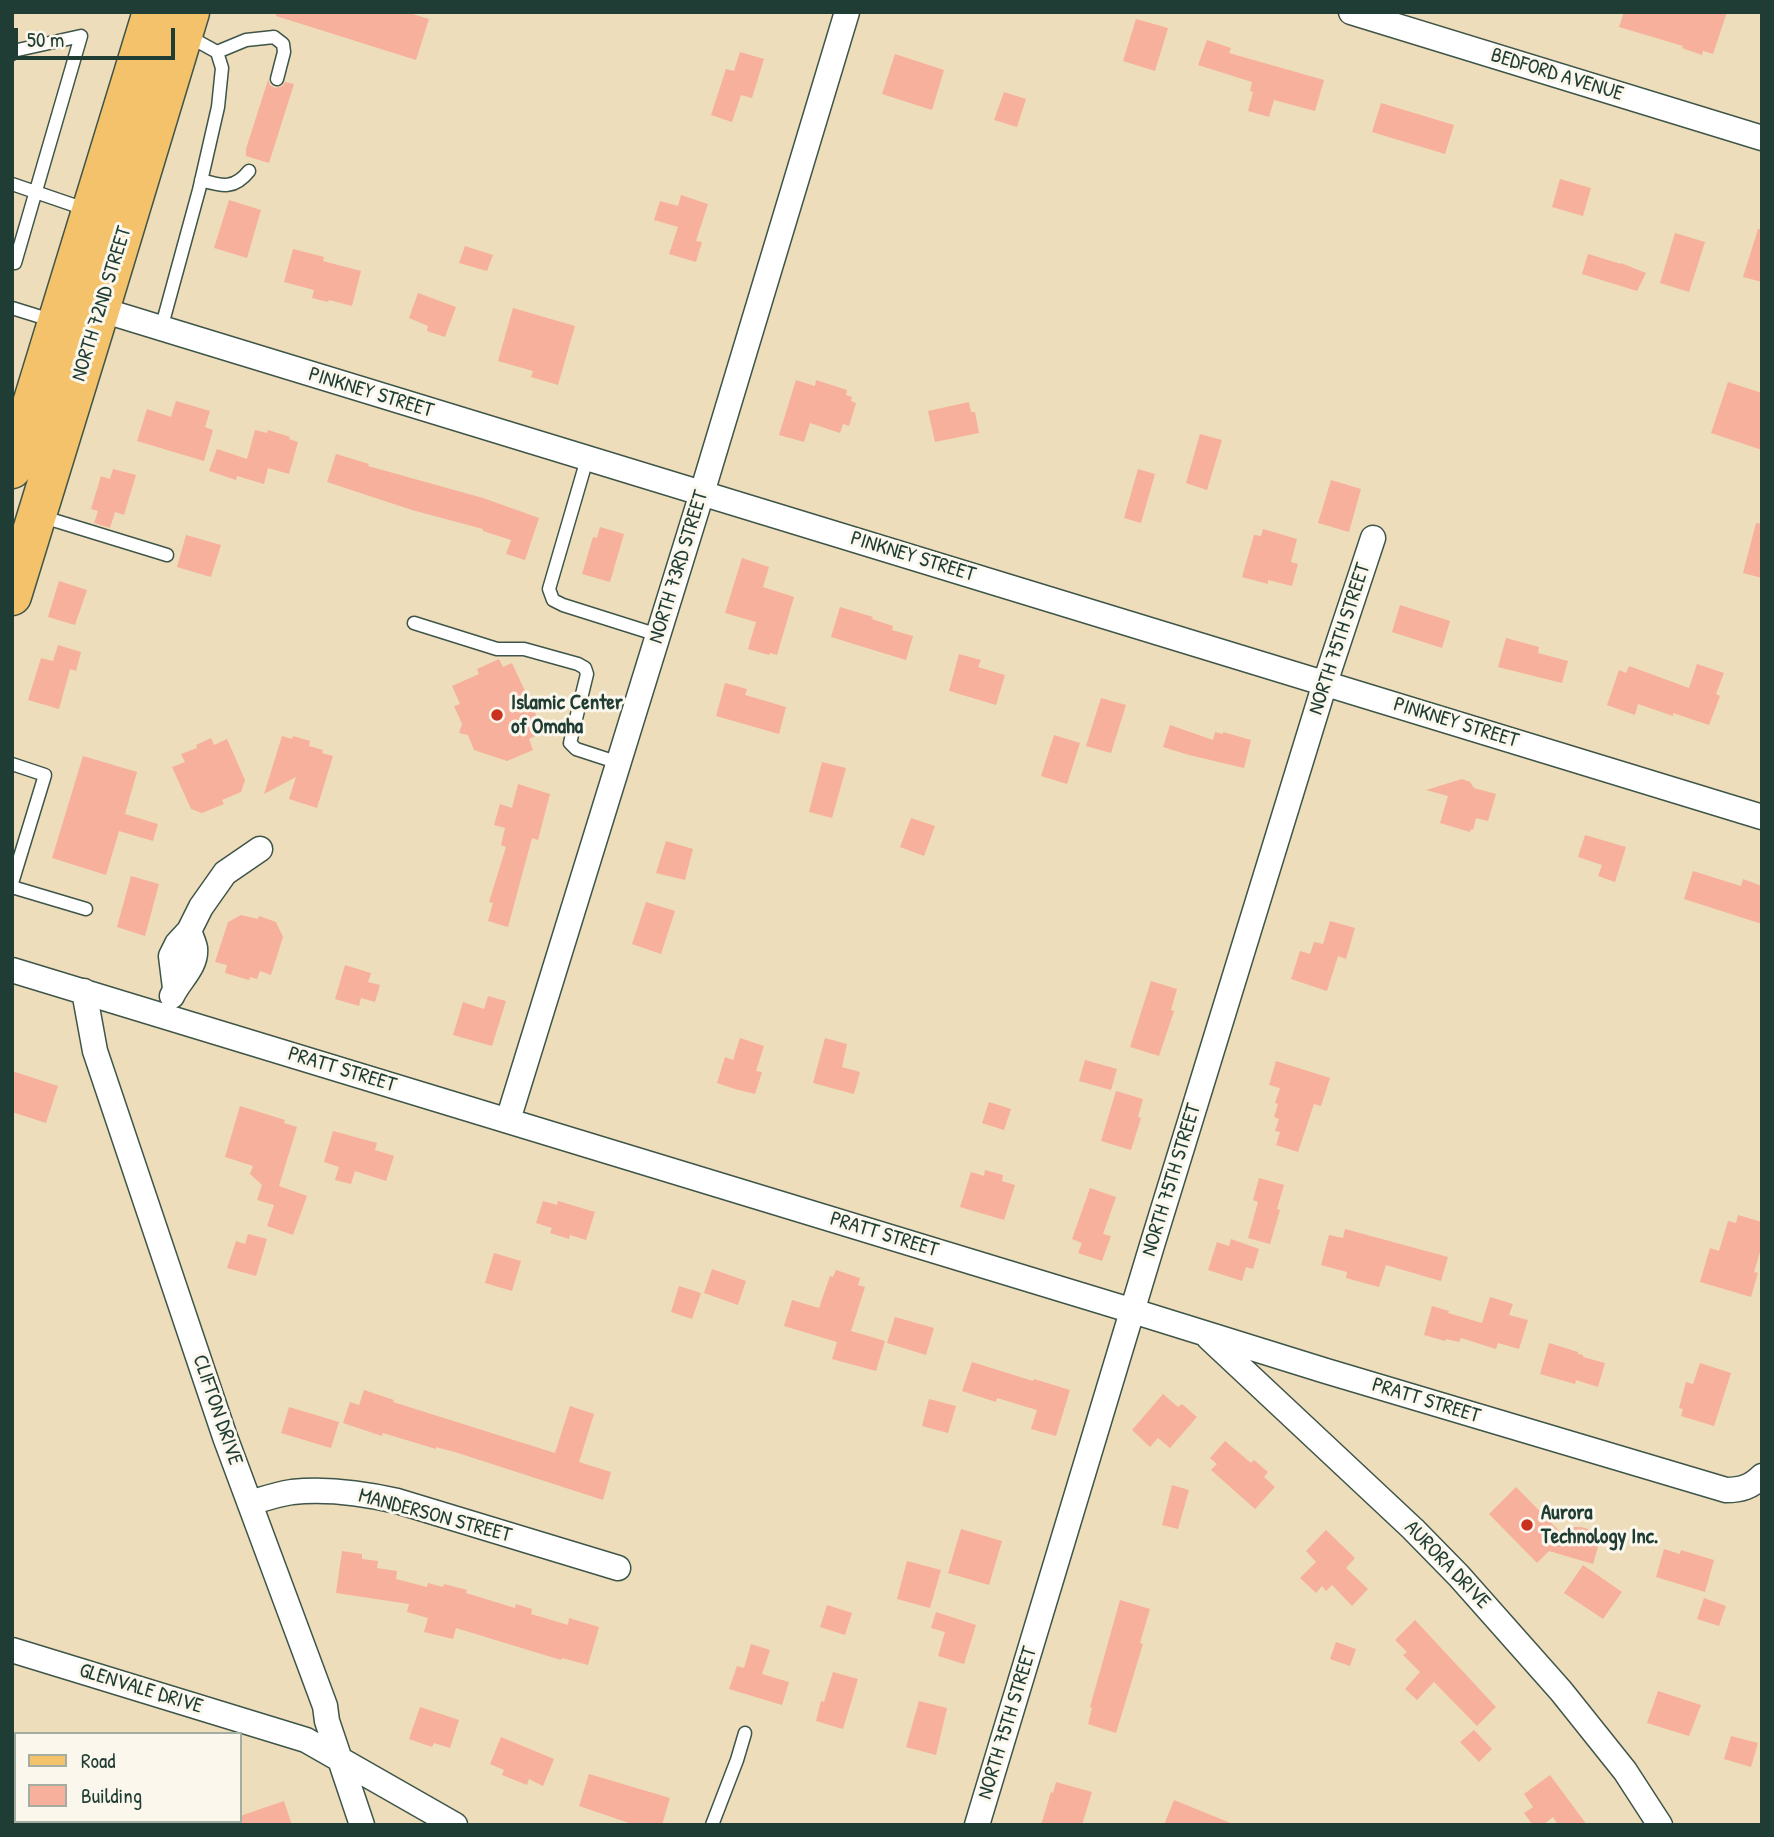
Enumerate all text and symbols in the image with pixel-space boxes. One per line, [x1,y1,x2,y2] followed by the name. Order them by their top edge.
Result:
[18,14,178,58] scale bar
[27,25,64,54] text: 50 m
[1488,43,1626,107] street label: BEDFORD AVENUE
[66,224,138,384] street label: NORTH 72ND STREET
[306,362,436,424] street label: PINKNEY STREET
[644,488,714,646] street label: NORTH 73RD STREET
[848,526,978,588] street label: PINKNEY STREET
[1304,560,1376,718] street label: NORTH 75TH STREET
[511,690,623,740] place label: Islamic Center of Omaha
[1391,692,1521,754] street label: PINKNEY STREET
[489,707,505,723] marker: Islamic Center of Omaha
[285,1042,399,1098] street label: PRATT STREET
[1137,1101,1207,1259] street label: NORTH 75TH STREET
[827,1207,941,1263] street label: PRATT STREET
[186,1351,248,1469] street label: CLIFTON DRIVE
[1369,1373,1483,1429] street label: PRATT STREET
[356,1483,514,1549] street label: MANDERSON STREET
[1541,1500,1658,1550] place label: Aurora Technology Inc.
[1399,1516,1495,1614] street label: AURORA DRIVE
[1519,1517,1535,1533] marker: Aurora Technology Inc.
[973,1644,1043,1802] street label: NORTH 75TH STREET
[76,1658,206,1720] street label: GLENVALE DRIVE
[14,1732,242,1823] legend
[81,1746,115,1775] text: Road
[81,1781,142,1810] text: Building

